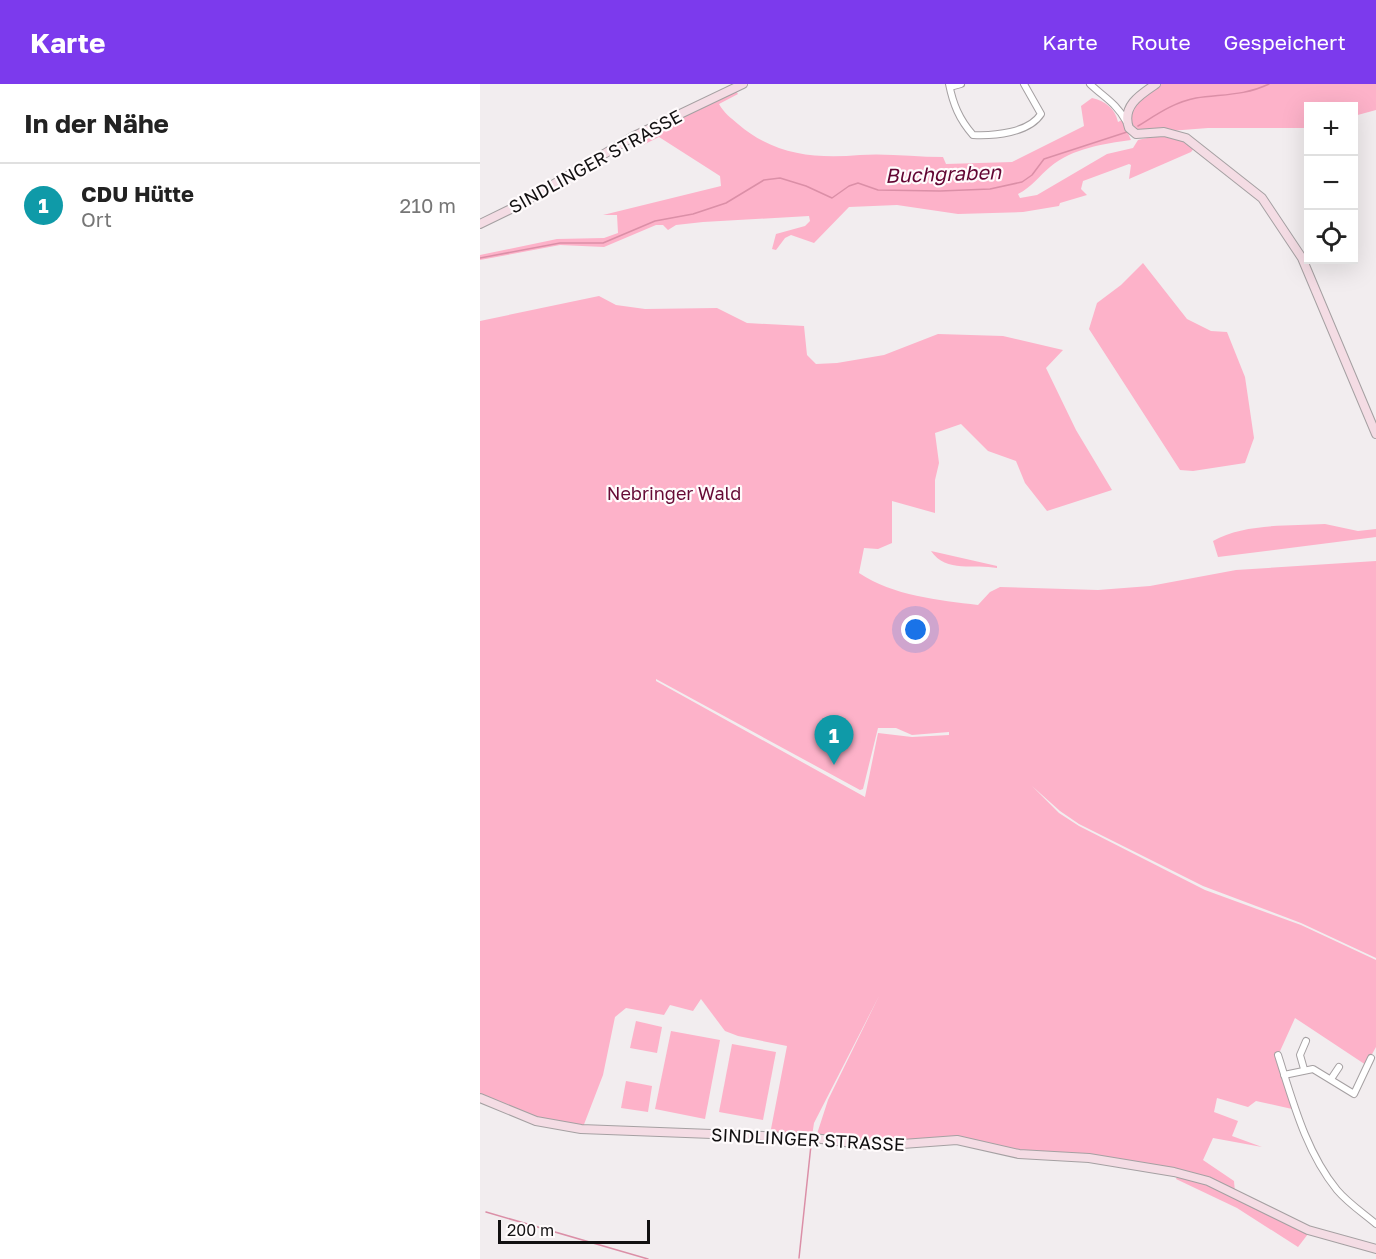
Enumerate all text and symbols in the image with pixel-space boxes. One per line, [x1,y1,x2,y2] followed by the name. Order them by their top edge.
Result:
[30,26,105,59] text: Karte
[1042,29,1098,55] text: Karte
[1131,29,1191,55] text: Route
[1224,29,1346,55] text: Gespeichert
[1304,102,1358,264] map controls
[1304,102,1358,156] button: +
[505,104,685,218] street label: SINDLINGER STRASSE
[24,108,169,139] text: In der Nähe
[1304,156,1358,210] button: −
[885,159,1002,188] water label: Buchgraben
[81,180,194,207] text: CDU Hütte
[38,193,49,217] text: 1
[400,193,456,217] text: 210 m
[81,207,112,231] text: Ort
[1304,210,1358,264] button: locate
[607,482,741,504] park label: Nebringer Wald
[901,615,930,644] your location
[814,716,854,765] pin: 1
[711,1123,905,1155] street label: SINDLINGER STRASSE
[498,1217,650,1244] scale bar
[507,1220,554,1240] text: 200 m

